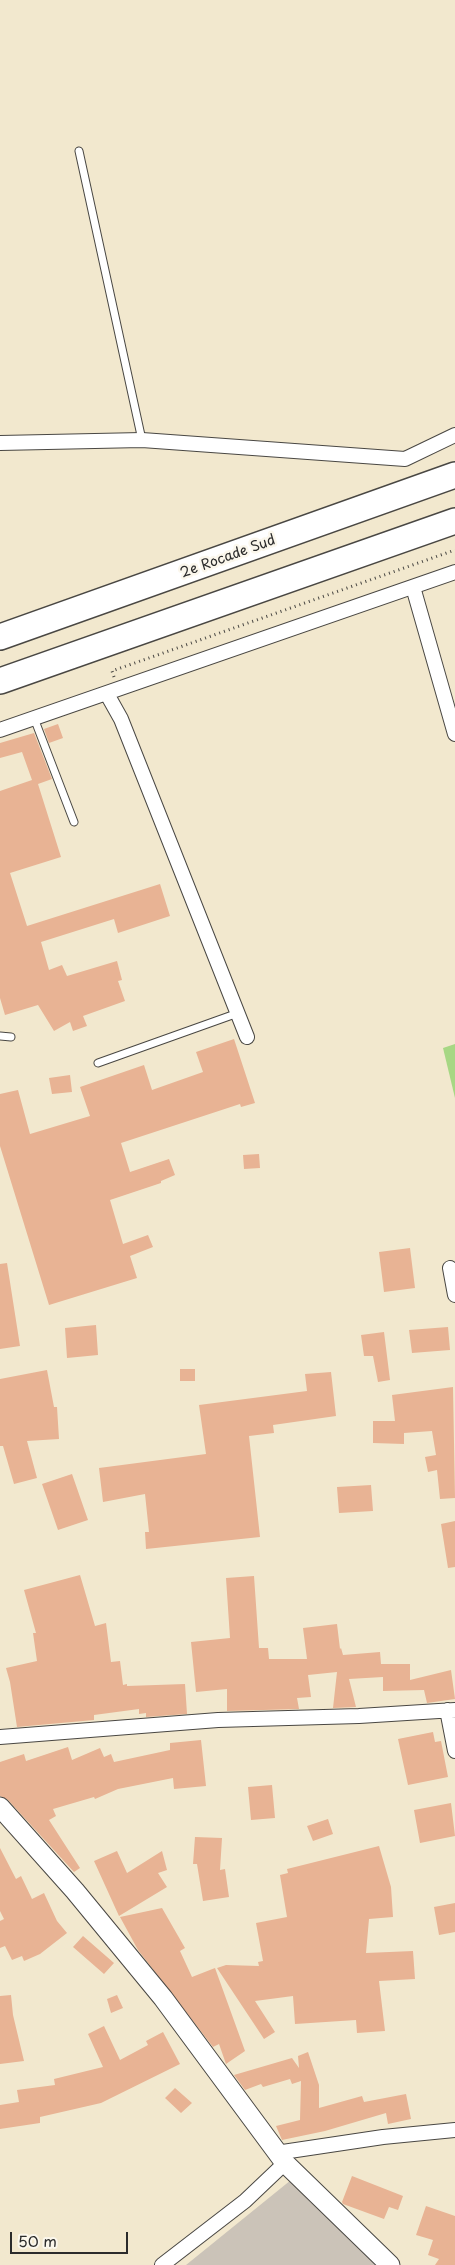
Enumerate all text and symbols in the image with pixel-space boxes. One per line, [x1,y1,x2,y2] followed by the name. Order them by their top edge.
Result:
[178,532,278,582] street label: 2e Rocade Sud
[12,2222,130,2254] scale bar
[18,2229,57,2252] text: 50 m

